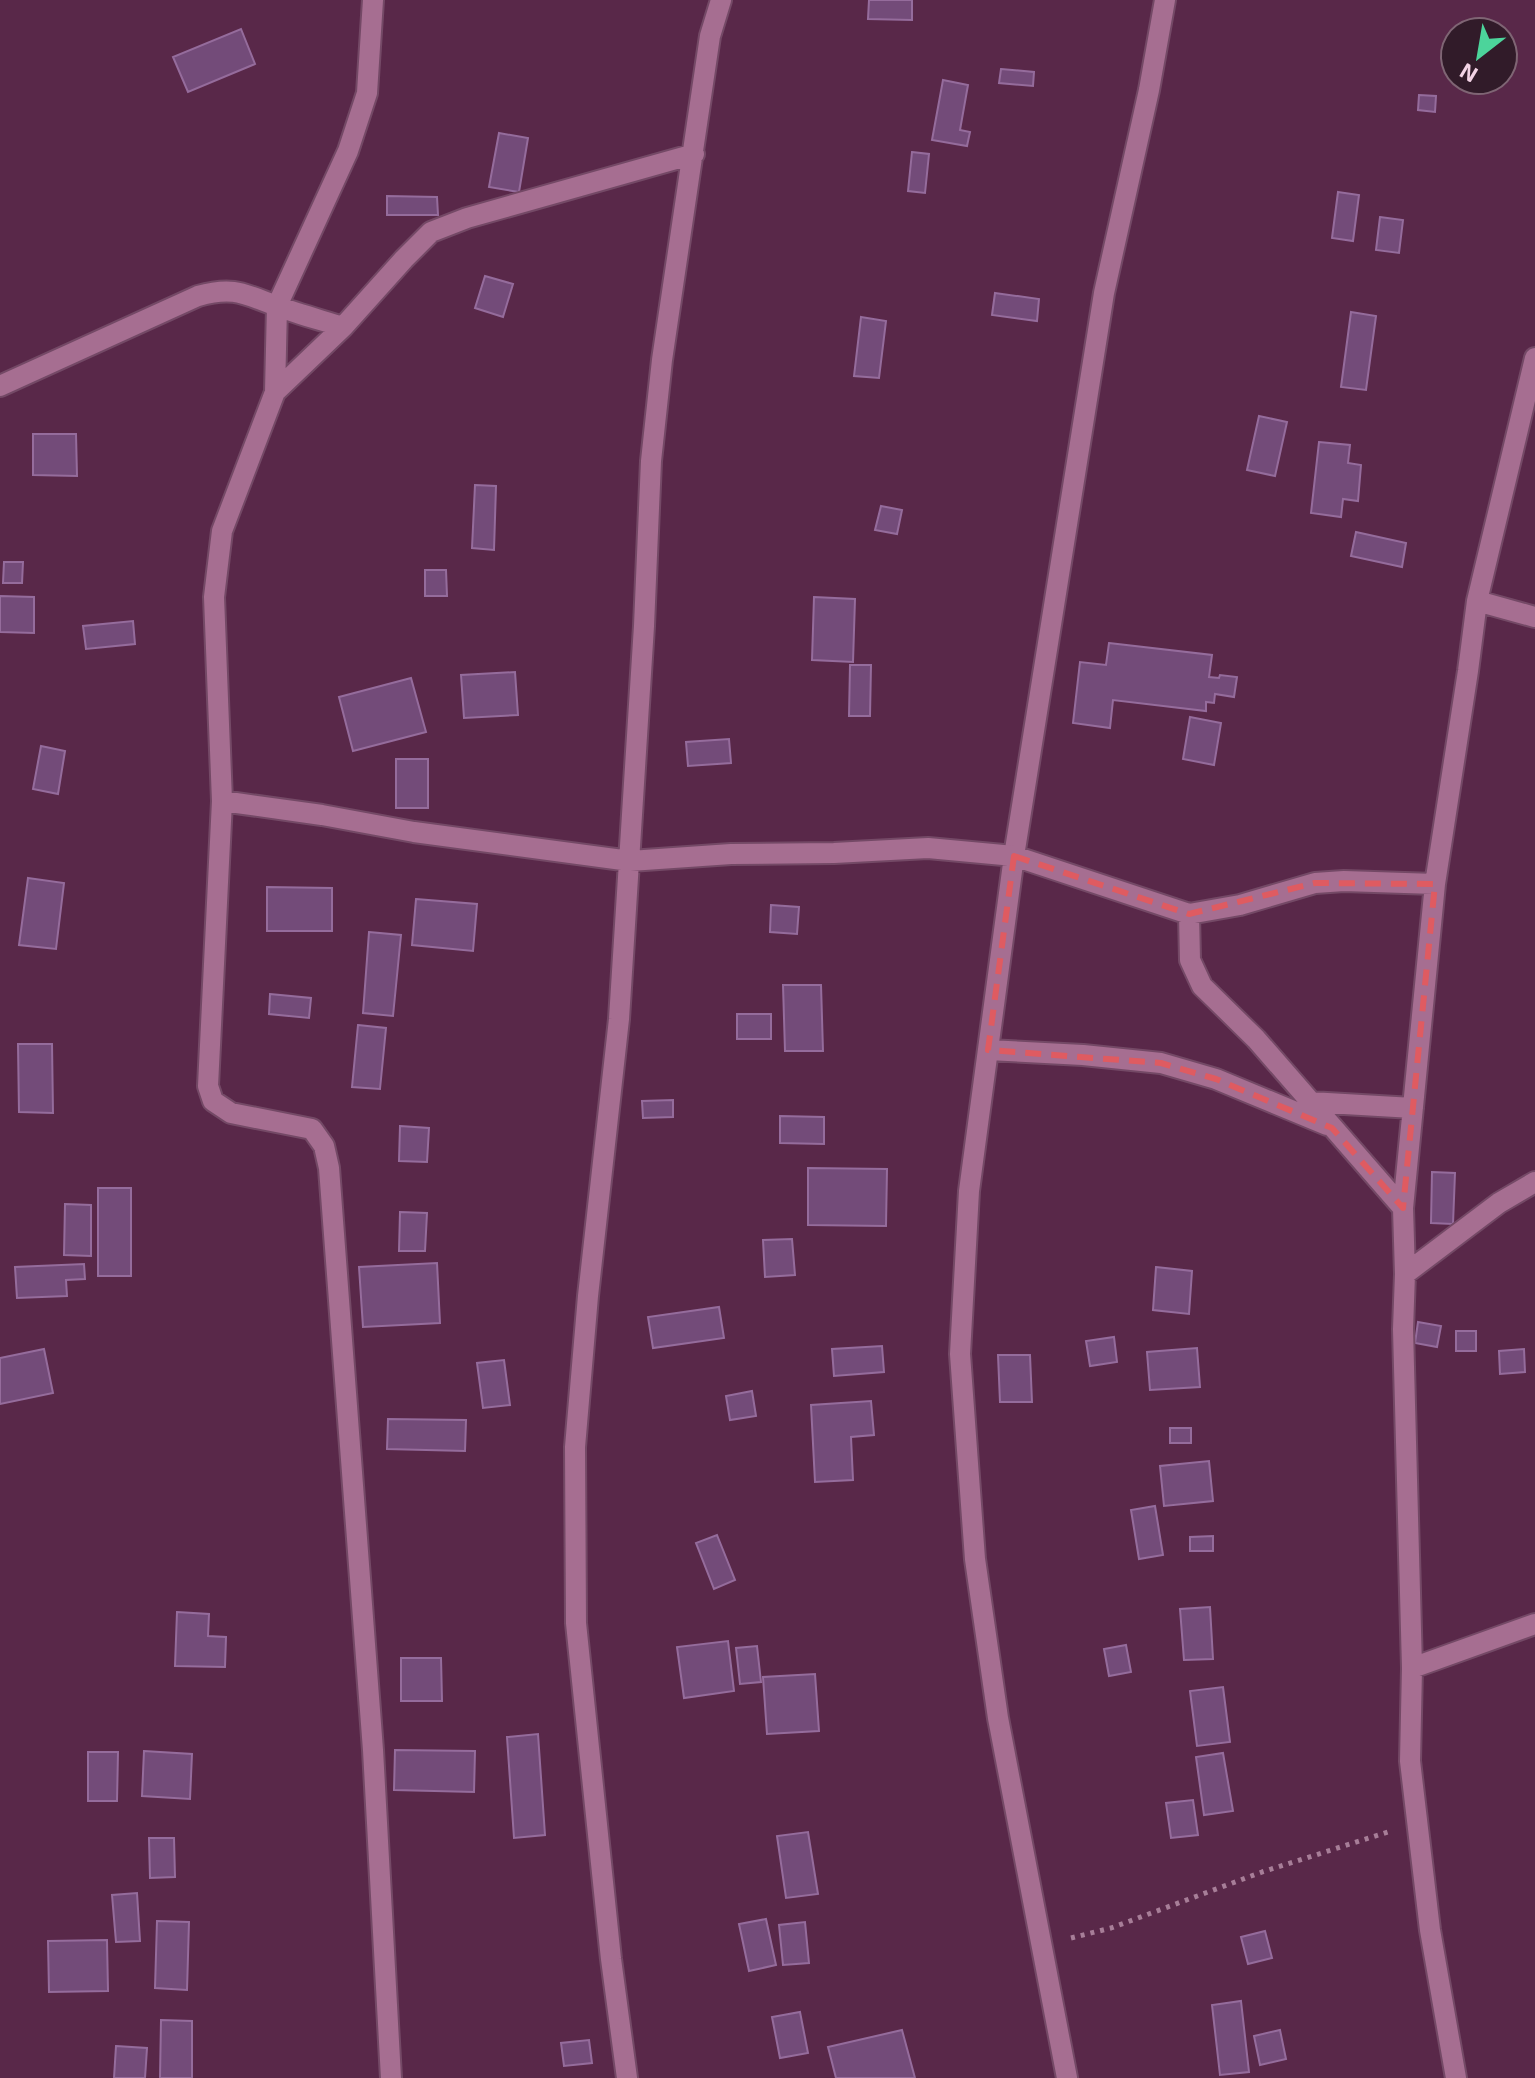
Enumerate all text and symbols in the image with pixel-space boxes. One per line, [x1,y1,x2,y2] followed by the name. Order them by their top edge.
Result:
[1439,16,1519,96] north arrow
[1455,59,1482,89] text: N

